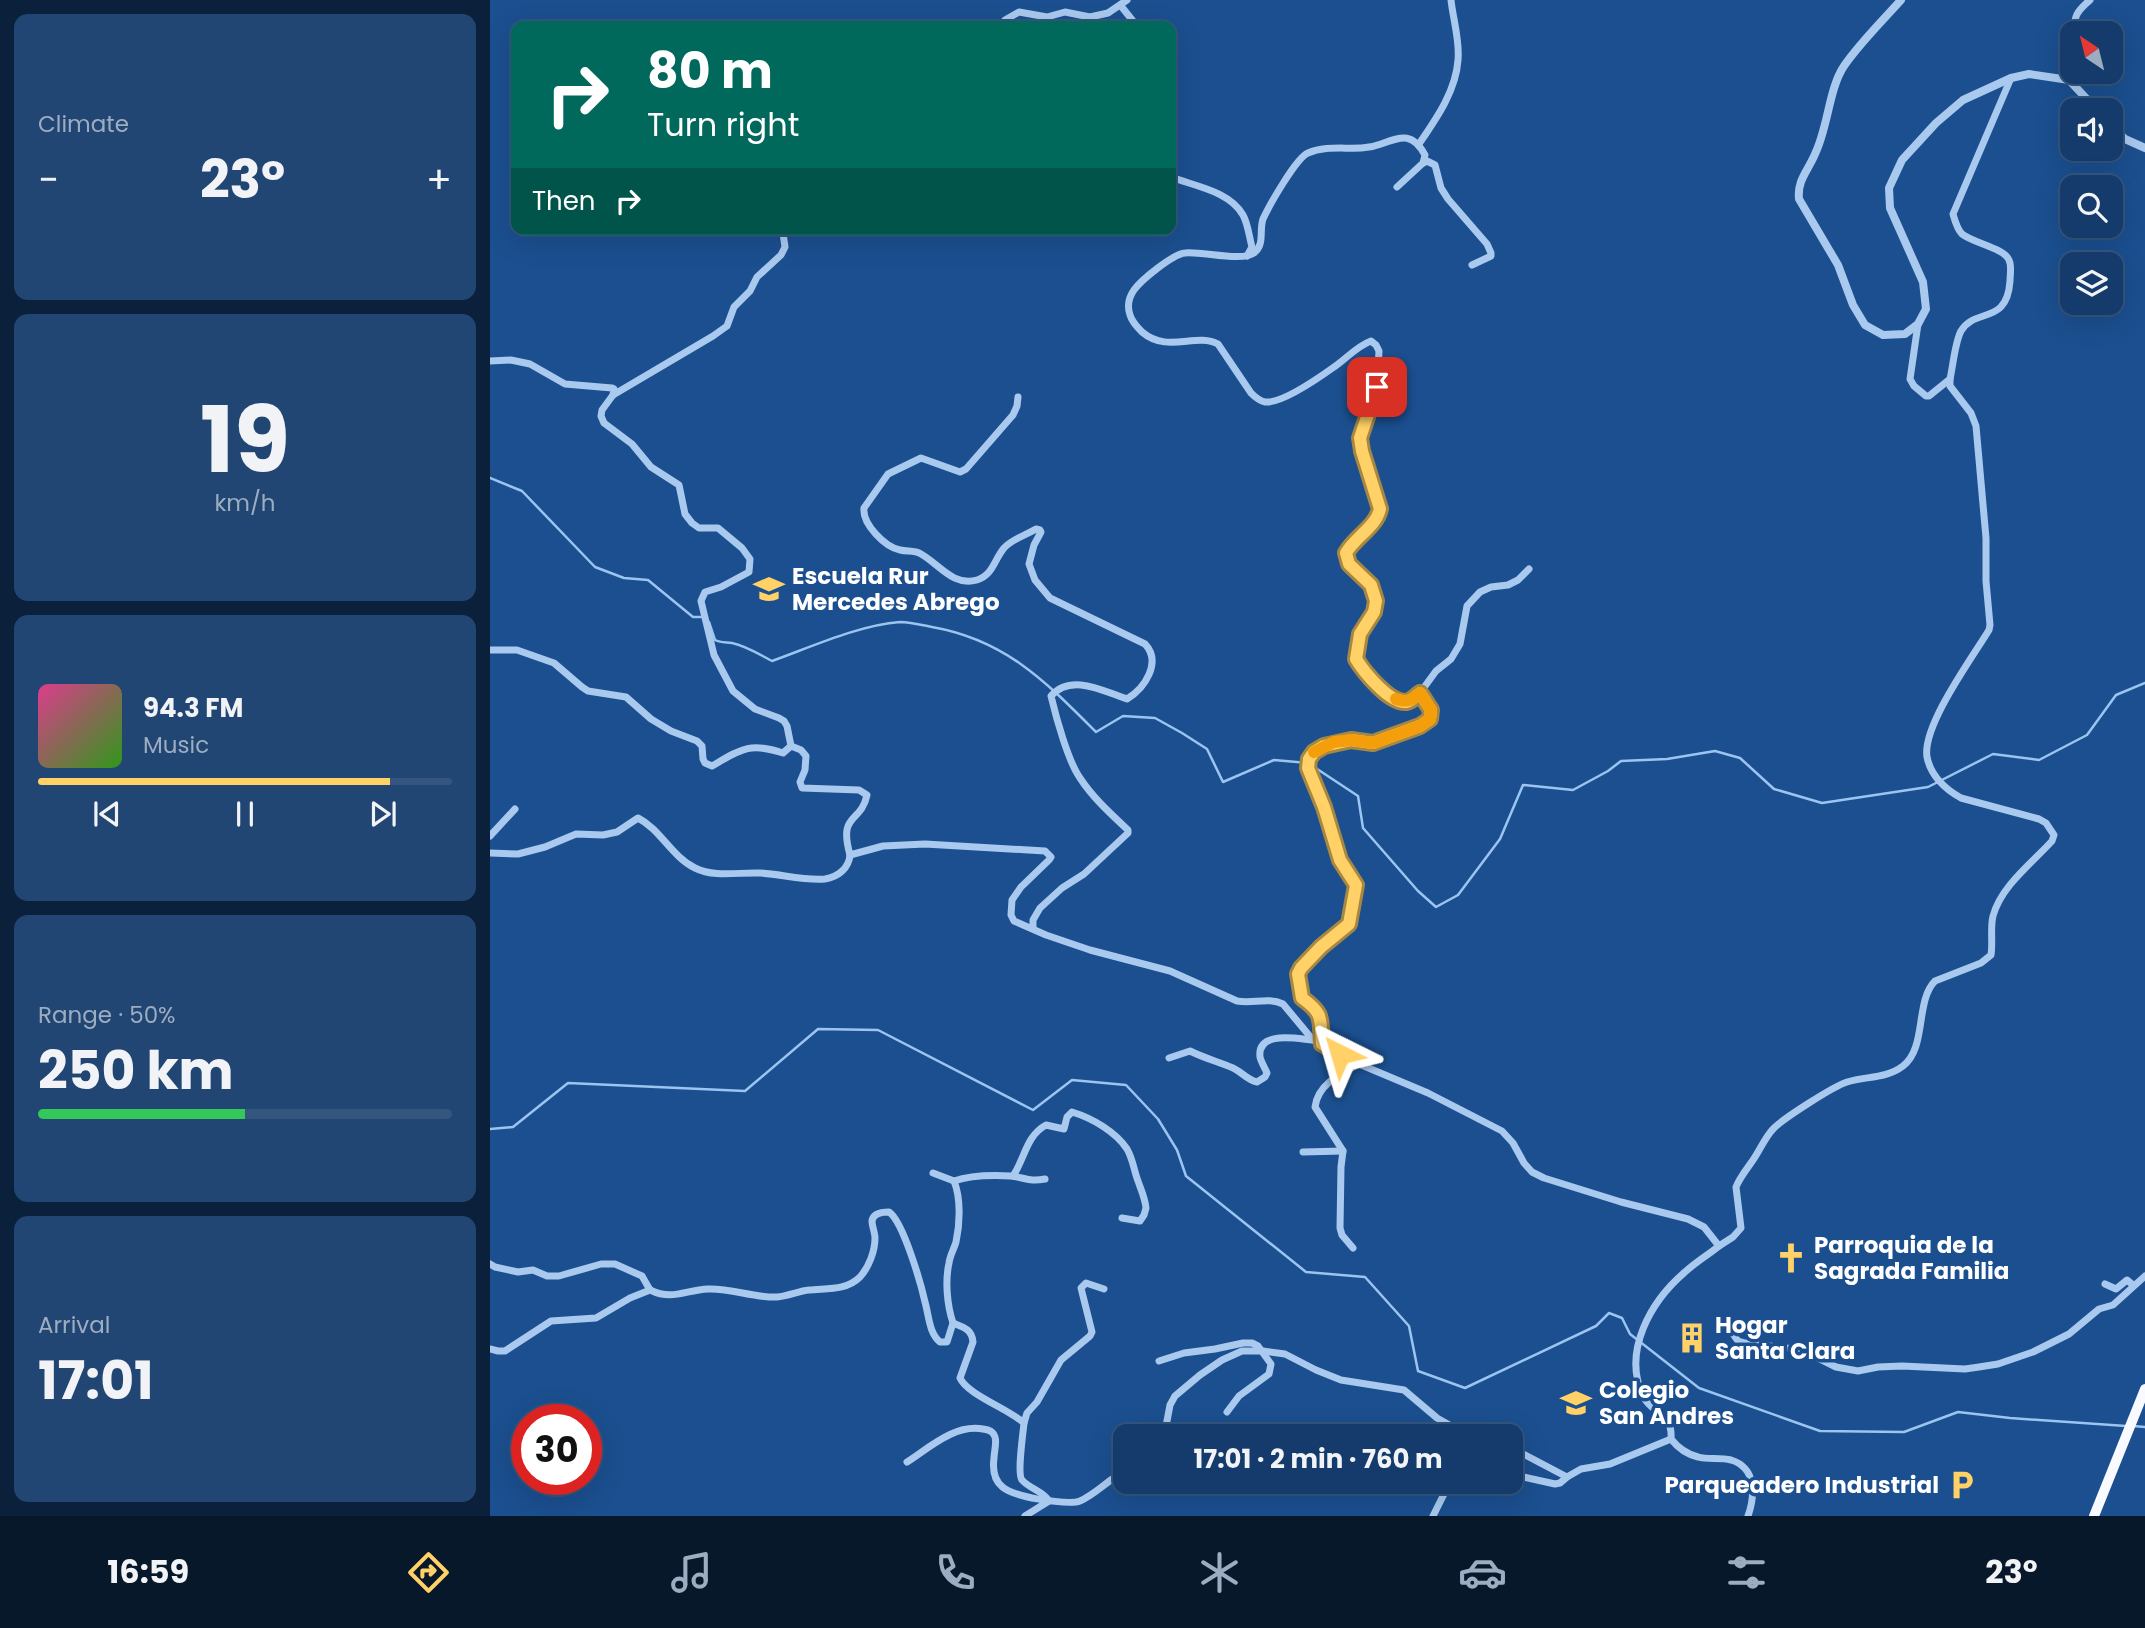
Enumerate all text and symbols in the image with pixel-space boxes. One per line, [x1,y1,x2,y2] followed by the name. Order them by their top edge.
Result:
[2060,21,2123,84] north arrow
[2060,21,2123,315] map controls
[647,37,773,105] text: 80 m
[532,49,623,140] icon: right
[2060,98,2123,161] button: sound
[647,102,799,147] text: Turn right
[38,108,129,140] text: Climate
[200,143,285,216] text: 23°
[38,153,59,206] text: −
[426,153,452,206] text: +
[2060,175,2123,238] button: search
[609,182,647,220] icon: right
[532,183,595,219] text: Then
[2060,252,2123,315] button: layers
[1347,357,1407,417] pin
[1358,368,1396,406] icon: arrive
[200,376,290,504] text: 19
[214,487,276,519] text: km/h
[792,560,1000,618] place label: Escuela Rur Mercedes Abrego
[752,572,786,606] school or university icon: Escuela Rur Mercedes Abrego
[143,690,243,726] text: 94.3 FM
[143,729,209,761] text: Music
[88,795,126,833] icon: previous
[226,795,264,833] icon: pause
[364,795,402,833] icon: next
[38,999,176,1031] text: Range · 50%
[1303,1017,1377,1091] position arrow
[38,1034,234,1107] text: 250 km
[1814,1229,2009,1287] place label: Parroquia de la Sagrada Familia
[1774,1241,1808,1275] church icon: Parroquia de la Sagrada Familia
[38,1309,110,1341] text: Arrival
[1715,1309,1855,1367] place label: Hogar Santa Clara
[1675,1321,1709,1355] building icon: Hogar Santa Clara
[38,1344,154,1417] text: 17:01
[1599,1374,1734,1432] place label: Colegio San Andres
[1559,1386,1593,1420] school or university icon: Colegio San Andres
[511,1404,602,1495] speed limit sign: 30
[1194,1441,1442,1477] text: 17:01 · 2 min · 760 m
[1945,1468,1979,1502] parking icon: Parqueadero Industrial
[1665,1469,1939,1501] place label: Parqueadero Industrial
[404,1548,453,1597] icon: directions
[667,1548,716,1597] icon: music
[931,1548,980,1597] icon: phone
[1195,1548,1244,1597] icon: climate
[1458,1548,1507,1597] icon: car
[1722,1548,1771,1597] icon: filters
[107,1549,189,1594] text: 16:59
[1985,1549,2038,1594] text: 23°

